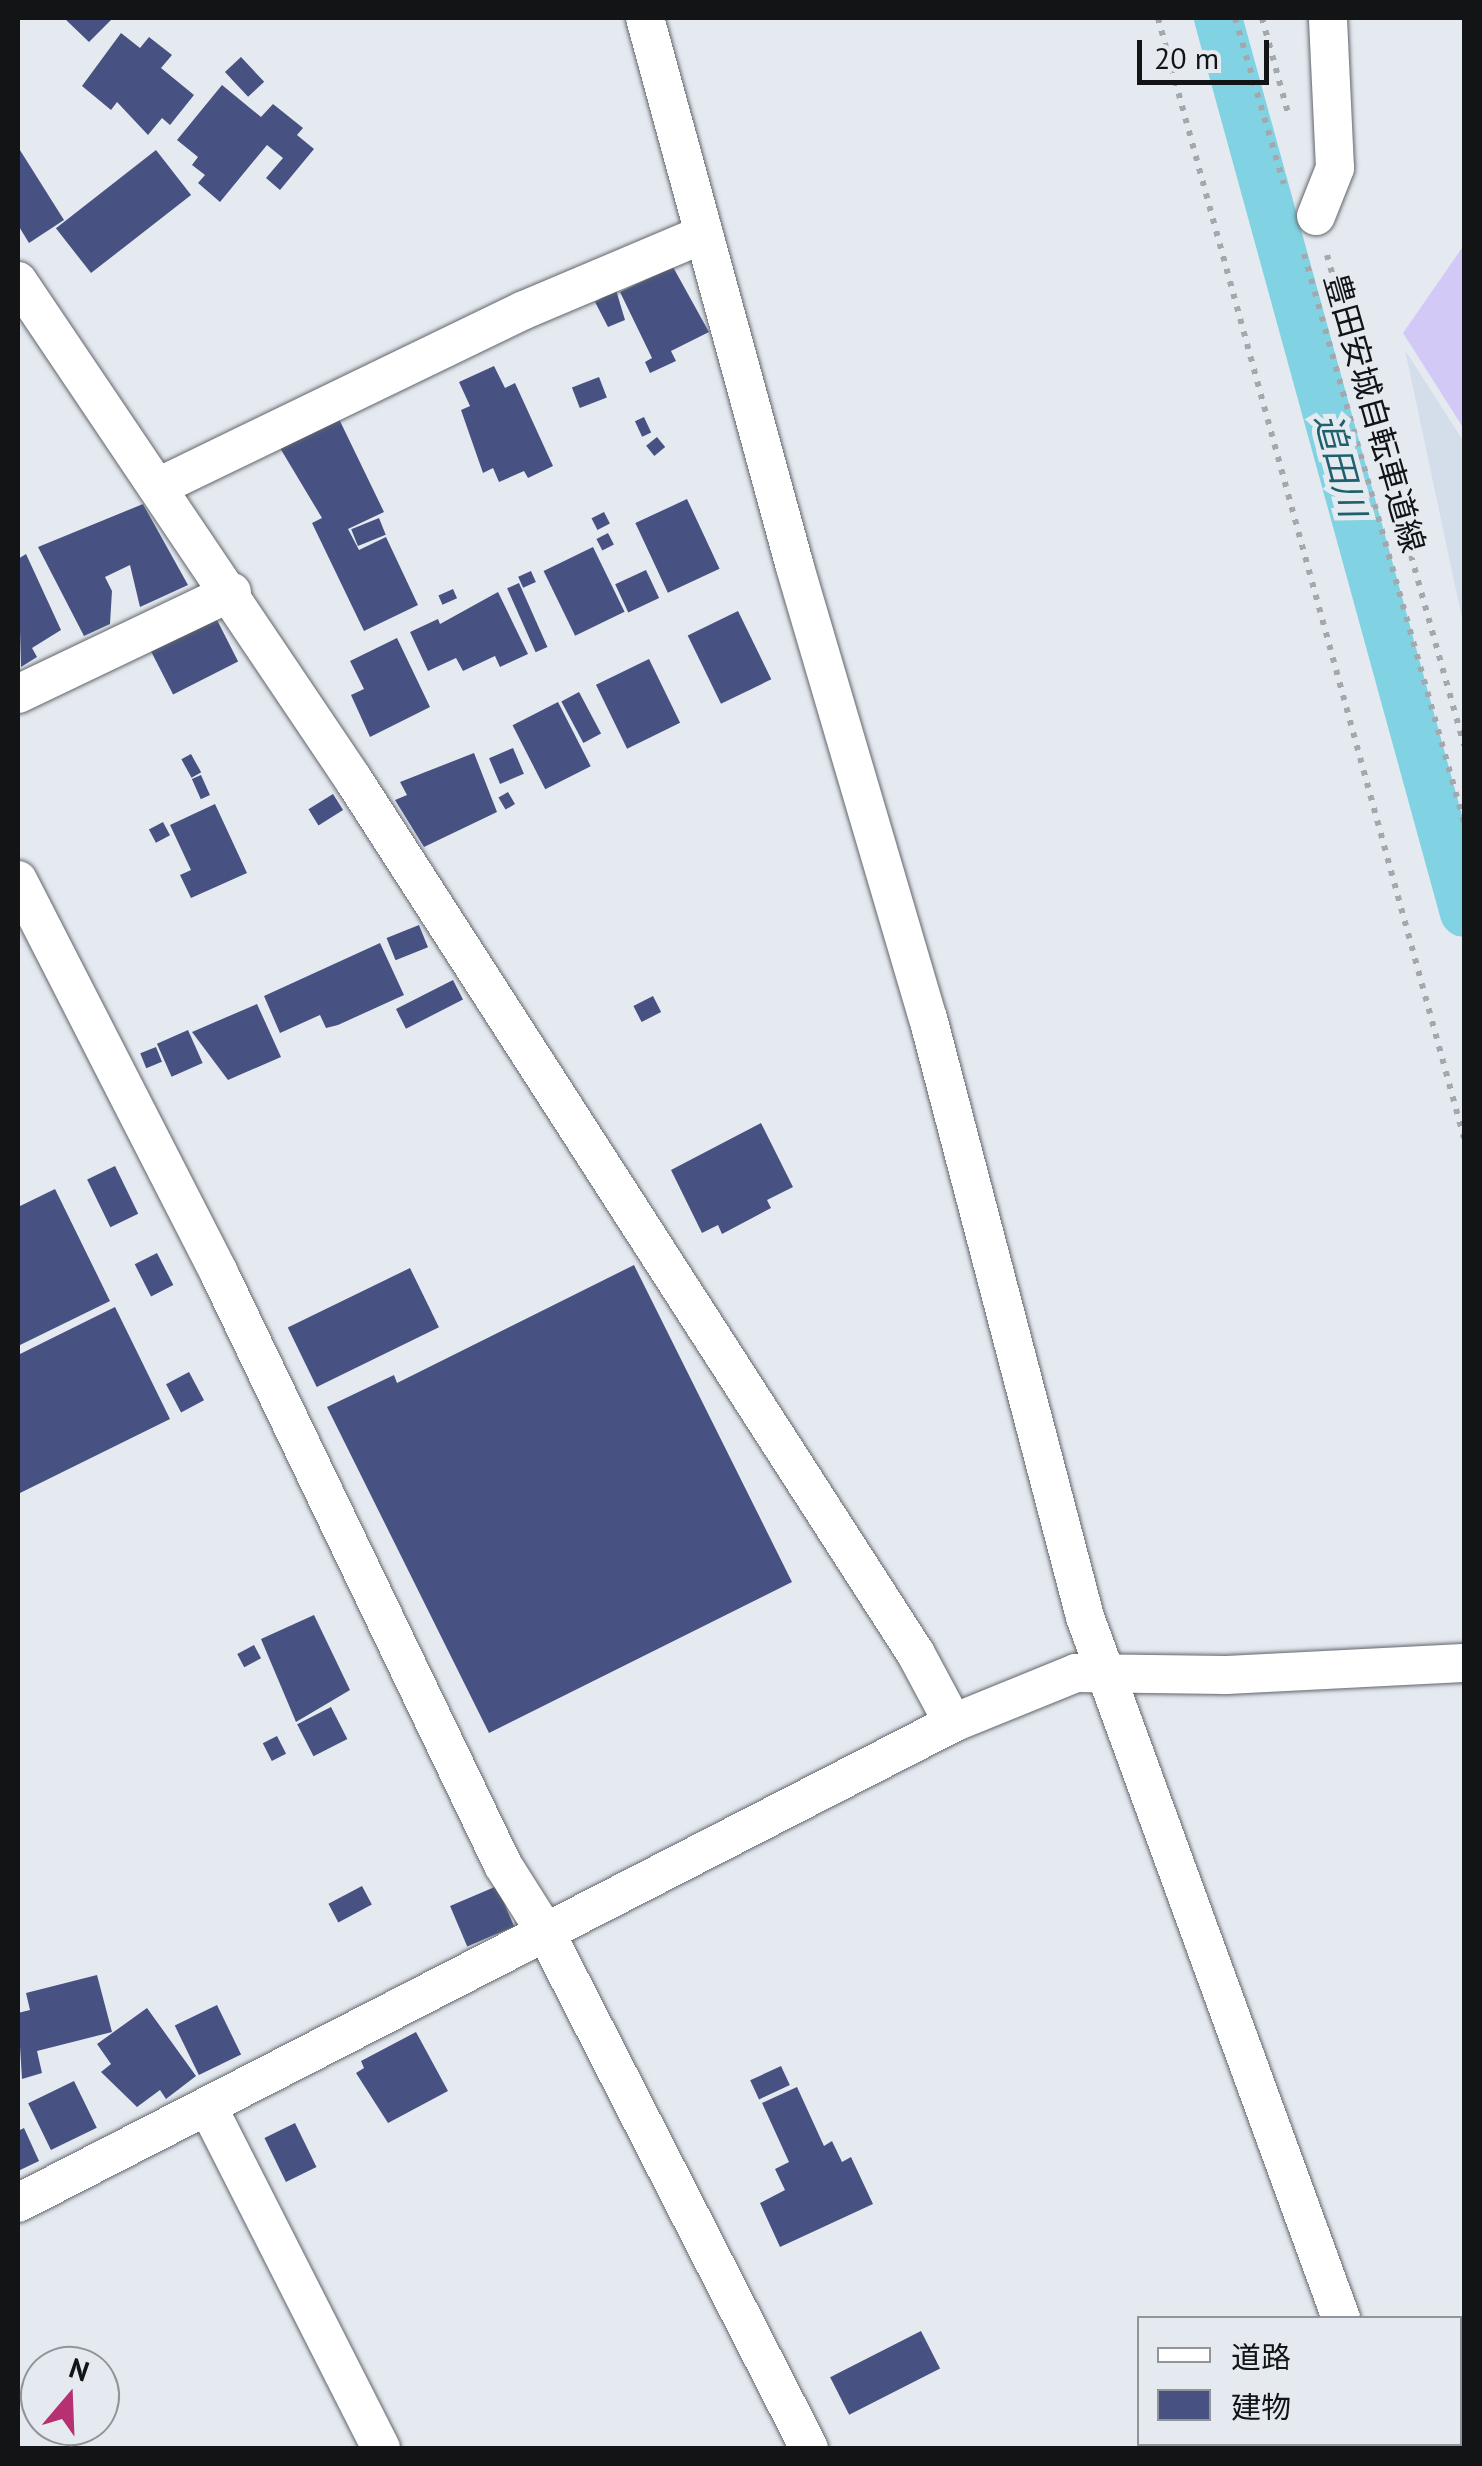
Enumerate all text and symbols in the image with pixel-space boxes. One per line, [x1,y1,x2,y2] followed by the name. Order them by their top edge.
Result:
[1142,20,1274,82] scale bar
[1154,38,1219,77] text: 20 m
[1317,269,1433,557] street label: 豊田安城自転車道線
[1307,409,1375,521] water label: 追田川
[1137,2316,1462,2446] legend
[1231,2337,1291,2376] text: 道路
[20,2346,120,2446] north arrow
[65,2349,94,2390] text: N
[1231,2387,1291,2426] text: 建物

